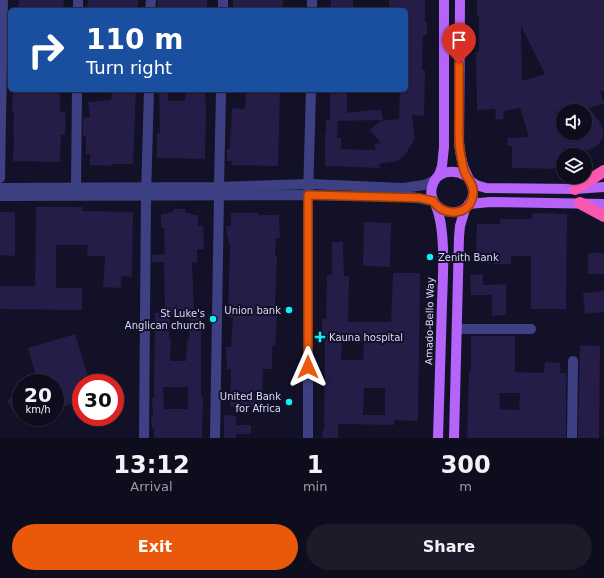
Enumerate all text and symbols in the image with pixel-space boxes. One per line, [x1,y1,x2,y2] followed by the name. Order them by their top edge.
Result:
[86,23,183,56] text: 110 m
[442,23,476,64] pin
[20,24,72,76] icon: right
[448,29,470,51] icon: arrive
[86,57,172,78] text: Turn right
[556,104,592,184] map controls
[556,104,592,140] button: sound
[556,148,592,184] button: layers
[425,252,435,262] marker: Zenith Bank
[438,252,499,263] place label: Zenith Bank
[423,277,436,365] street label: Amado-Bello Way
[224,305,281,316] place label: Union bank
[284,305,294,315] marker: Union bank
[125,308,205,331] place label: St Luke's Anglican church
[208,314,218,324] marker: St Luke's Anglican church
[314,331,326,343] marker: Kauna hospital
[329,332,403,343] place label: Kauna hospital
[287,346,329,388] position arrow
[72,374,124,426] speed limit sign: 30
[24,383,52,407] text: 20
[220,391,281,414] place label: United Bank for Africa
[284,397,294,407] marker: United Bank for Africa
[25,404,51,415] text: km/h
[113,451,190,479] text: 13:12
[307,451,323,479] text: 1
[441,451,491,479] text: 300
[130,479,173,494] text: Arrival
[303,479,327,494] text: min
[459,479,472,494] text: m
[12,524,298,570] button: Exit
[306,524,592,570] button: Share

